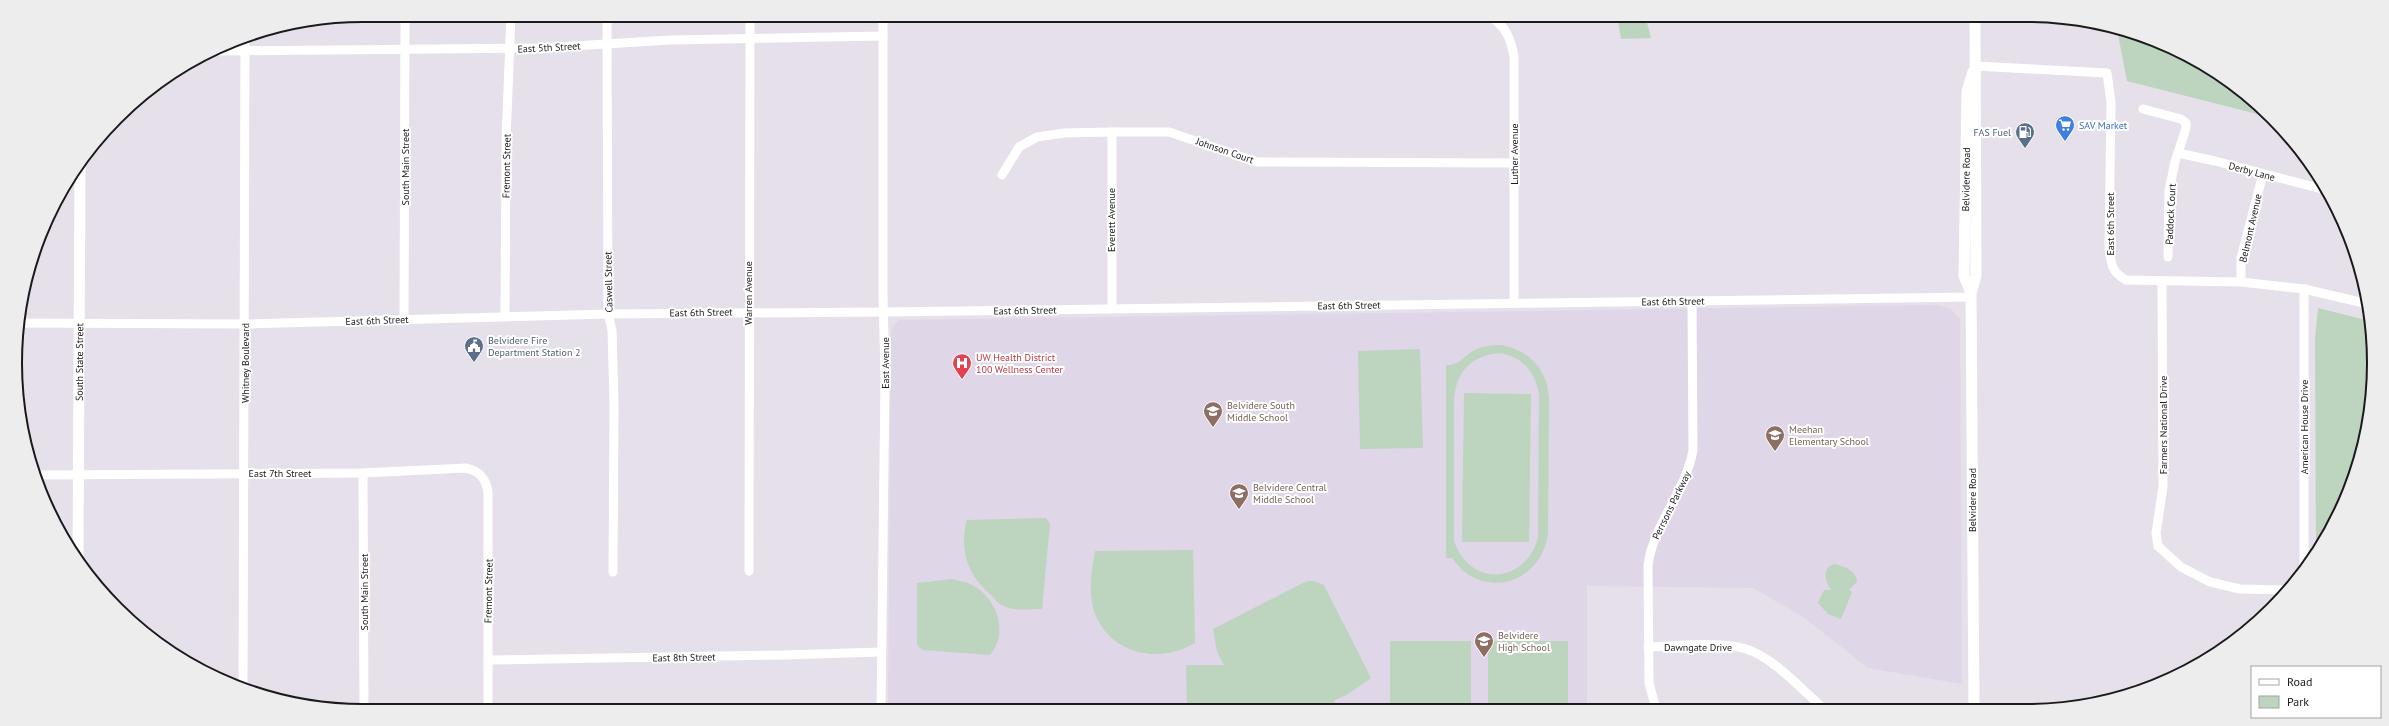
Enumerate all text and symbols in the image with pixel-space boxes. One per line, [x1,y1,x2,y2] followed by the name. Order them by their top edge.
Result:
[517,39,581,56] street label: East 5th Street
[2054,114,2076,142] supermarket icon: SAV Market
[2079,119,2128,132] place label: SAV Market
[2014,121,2036,149] fuel station icon: FAS Fuel
[1508,123,1521,185] street label: Luther Avenue
[1973,126,2011,139] place label: FAS Fuel
[399,128,412,205] street label: South Main Street
[499,133,514,198] street label: Fremont Street
[1193,134,1256,167] street label: Johnson Court
[1959,147,1973,212] street label: Belvidere Road
[2227,159,2277,184] street label: Derby Lane
[2162,183,2179,245] street label: Paddock Court
[1105,188,1118,252] street label: Everett Avenue
[2104,192,2117,256] street label: East 6th Street
[2236,193,2265,264] street label: Belmont Avenue
[601,251,616,313] street label: Caswell Street
[742,261,755,325] street label: Warren Avenue
[1641,294,1705,309] street label: East 6th Street
[1317,298,1381,313] street label: East 6th Street
[993,303,1057,318] street label: East 6th Street
[669,305,733,320] street label: East 6th Street
[345,313,409,328] street label: East 6th Street
[73,322,86,401] street label: South State Street
[239,323,252,403] street label: Whitney Boulevard
[488,334,581,359] place label: Belvidere Fire Department Station 2
[463,335,485,363] public building icon: Belvidere Fire Department Station 2
[879,337,892,389] street label: East Avenue
[976,351,1064,376] place label: UW Health District 100 Wellness Center
[951,352,973,380] hospital icon: UW Health District 100 Wellness Center
[2157,376,2170,474] street label: Farmers National Drive
[2298,380,2311,474] street label: American House Drive
[1227,399,1295,424] place label: Belvidere South Middle School
[1202,400,1224,428] school or university icon: Belvidere South Middle School
[1789,423,1869,448] place label: Meehan Elementary School
[1764,424,1786,452] school or university icon: Meehan Elementary School
[249,467,312,480] street label: East 7th Street
[1966,468,1979,532] street label: Belvidere Road
[1649,469,1694,541] street label: Perrsons Parkway
[1253,481,1327,506] place label: Belvidere Central Middle School
[1228,482,1250,510] school or university icon: Belvidere Central Middle School
[358,553,371,630] street label: South Main Street
[481,558,496,623] street label: Fremont Street
[1498,629,1550,654] place label: Belvidere High School
[1473,630,1495,658] school or university icon: Belvidere High School
[1664,641,1732,654] street label: Dawngate Drive
[652,650,716,665] street label: East 8th Street
[2251,666,2381,718] legend
[2287,674,2312,689] text: Road
[2287,694,2309,709] text: Park

